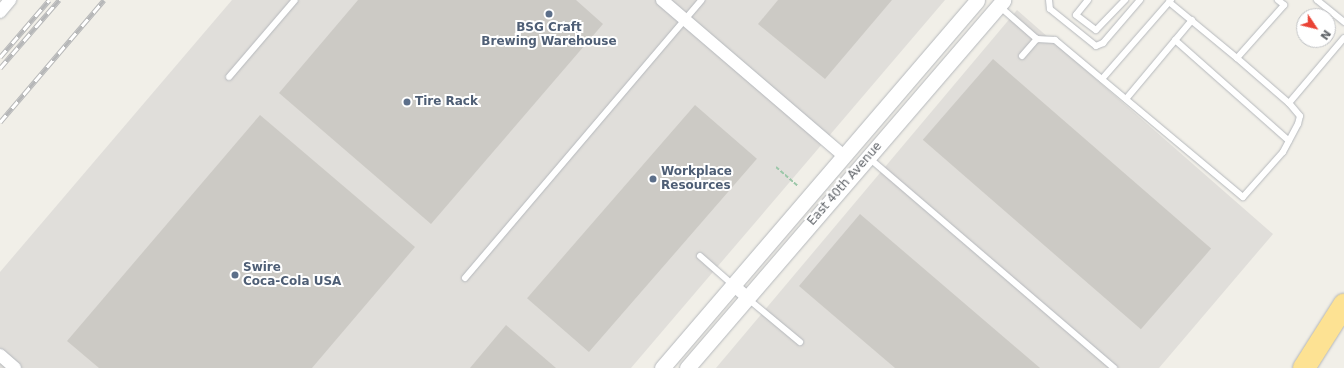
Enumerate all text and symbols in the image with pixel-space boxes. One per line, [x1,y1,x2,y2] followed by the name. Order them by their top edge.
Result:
[1296,8,1336,48] north arrow
[544,9,554,19] marker: BSG Craft Brewing Warehouse
[481,21,617,49] place label: BSG Craft Brewing Warehouse
[1317,27,1333,42] text: N
[415,95,478,109] place label: Tire Rack
[402,97,412,107] marker: Tire Rack
[805,139,885,229] street label: East 40th Avenue
[661,165,732,193] place label: Workplace Resources
[648,174,658,184] marker: Workplace Resources
[243,261,341,289] place label: Swire Coca-Cola USA
[230,270,240,280] marker: Swire Coca-Cola USA

